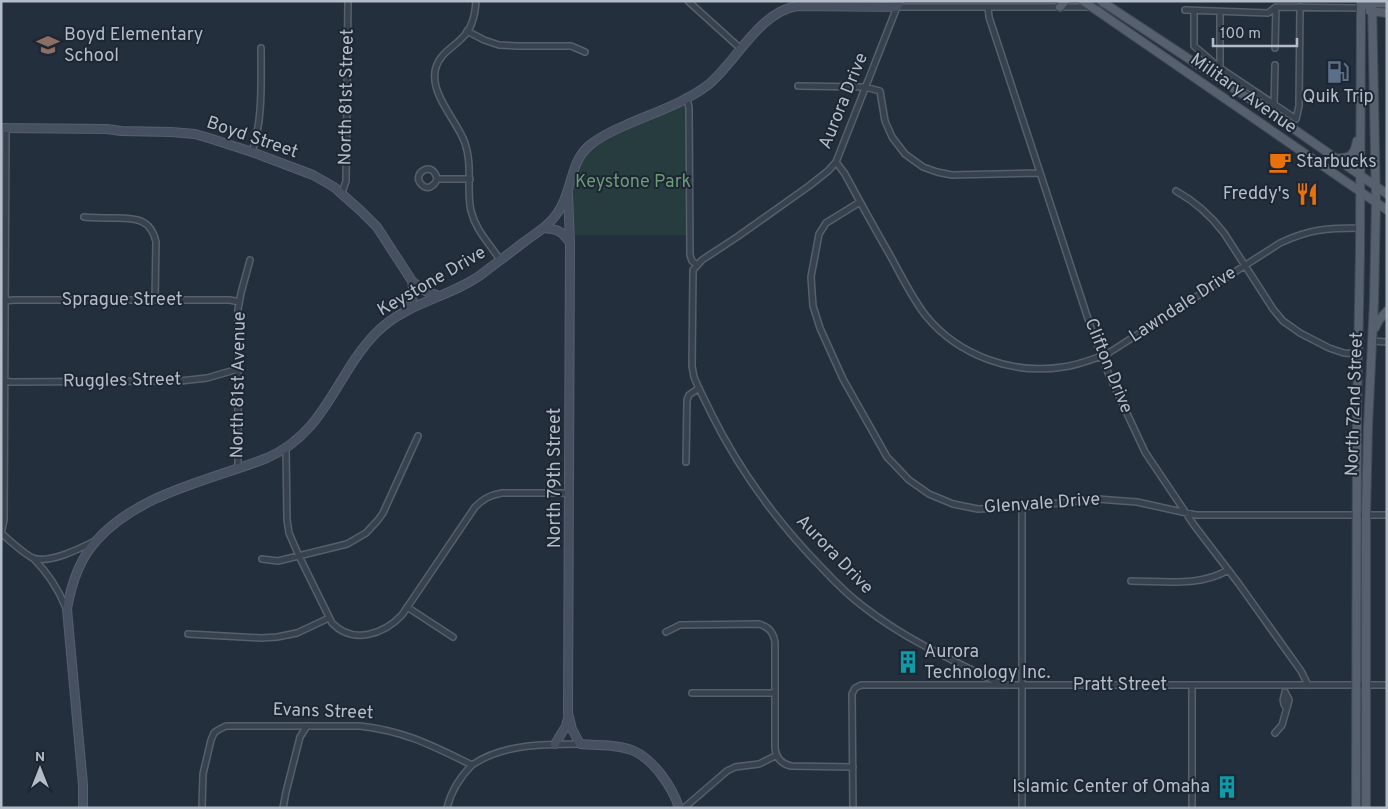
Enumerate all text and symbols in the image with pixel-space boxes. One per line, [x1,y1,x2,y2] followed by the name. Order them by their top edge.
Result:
[1213,15,1297,47] scale bar
[64,24,203,68] place label: Boyd Elementary School
[1220,25,1261,44] text: 100 m
[334,28,360,166] street label: North 81st Street
[35,32,61,58] school or university icon: Boyd Elementary School
[814,49,874,153] street label: Aurora Drive
[1185,49,1301,139] street label: Military Avenue
[1325,59,1351,85] fuel station icon: Quik Trip
[1302,86,1374,109] place label: Quik Trip
[203,112,301,164] street label: Boyd Street
[1267,149,1293,175] cafe icon: Starbucks
[1296,151,1377,174] place label: Starbucks
[575,171,691,194] park label: Keystone Park
[1294,181,1320,207] restaurant icon: Freddy's
[1223,183,1290,206] place label: Freddy's
[374,242,490,322] street label: Keystone Drive
[1125,262,1241,348] street label: Lawndale Drive
[62,289,182,312] street label: Sprague Street
[226,311,252,459] street label: North 81st Avenue
[1078,315,1138,417] street label: Clifton Drive
[1341,331,1369,477] street label: North 72nd Street
[63,368,181,394] street label: Ruggles Street
[544,408,567,548] street label: North 79th Street
[983,488,1101,520] street label: Glenvale Drive
[790,510,878,600] street label: Aurora Drive
[924,641,1051,685] place label: Aurora Technology Inc.
[895,649,921,675] building icon: Aurora Technology Inc.
[1073,674,1167,697] street label: Pratt Street
[272,699,374,725] street label: Evans Street
[15,744,65,794] north arrow
[35,749,45,766] text: N
[1214,774,1240,800] building icon: Islamic Center of Omaha
[1012,776,1210,799] place label: Islamic Center of Omaha

